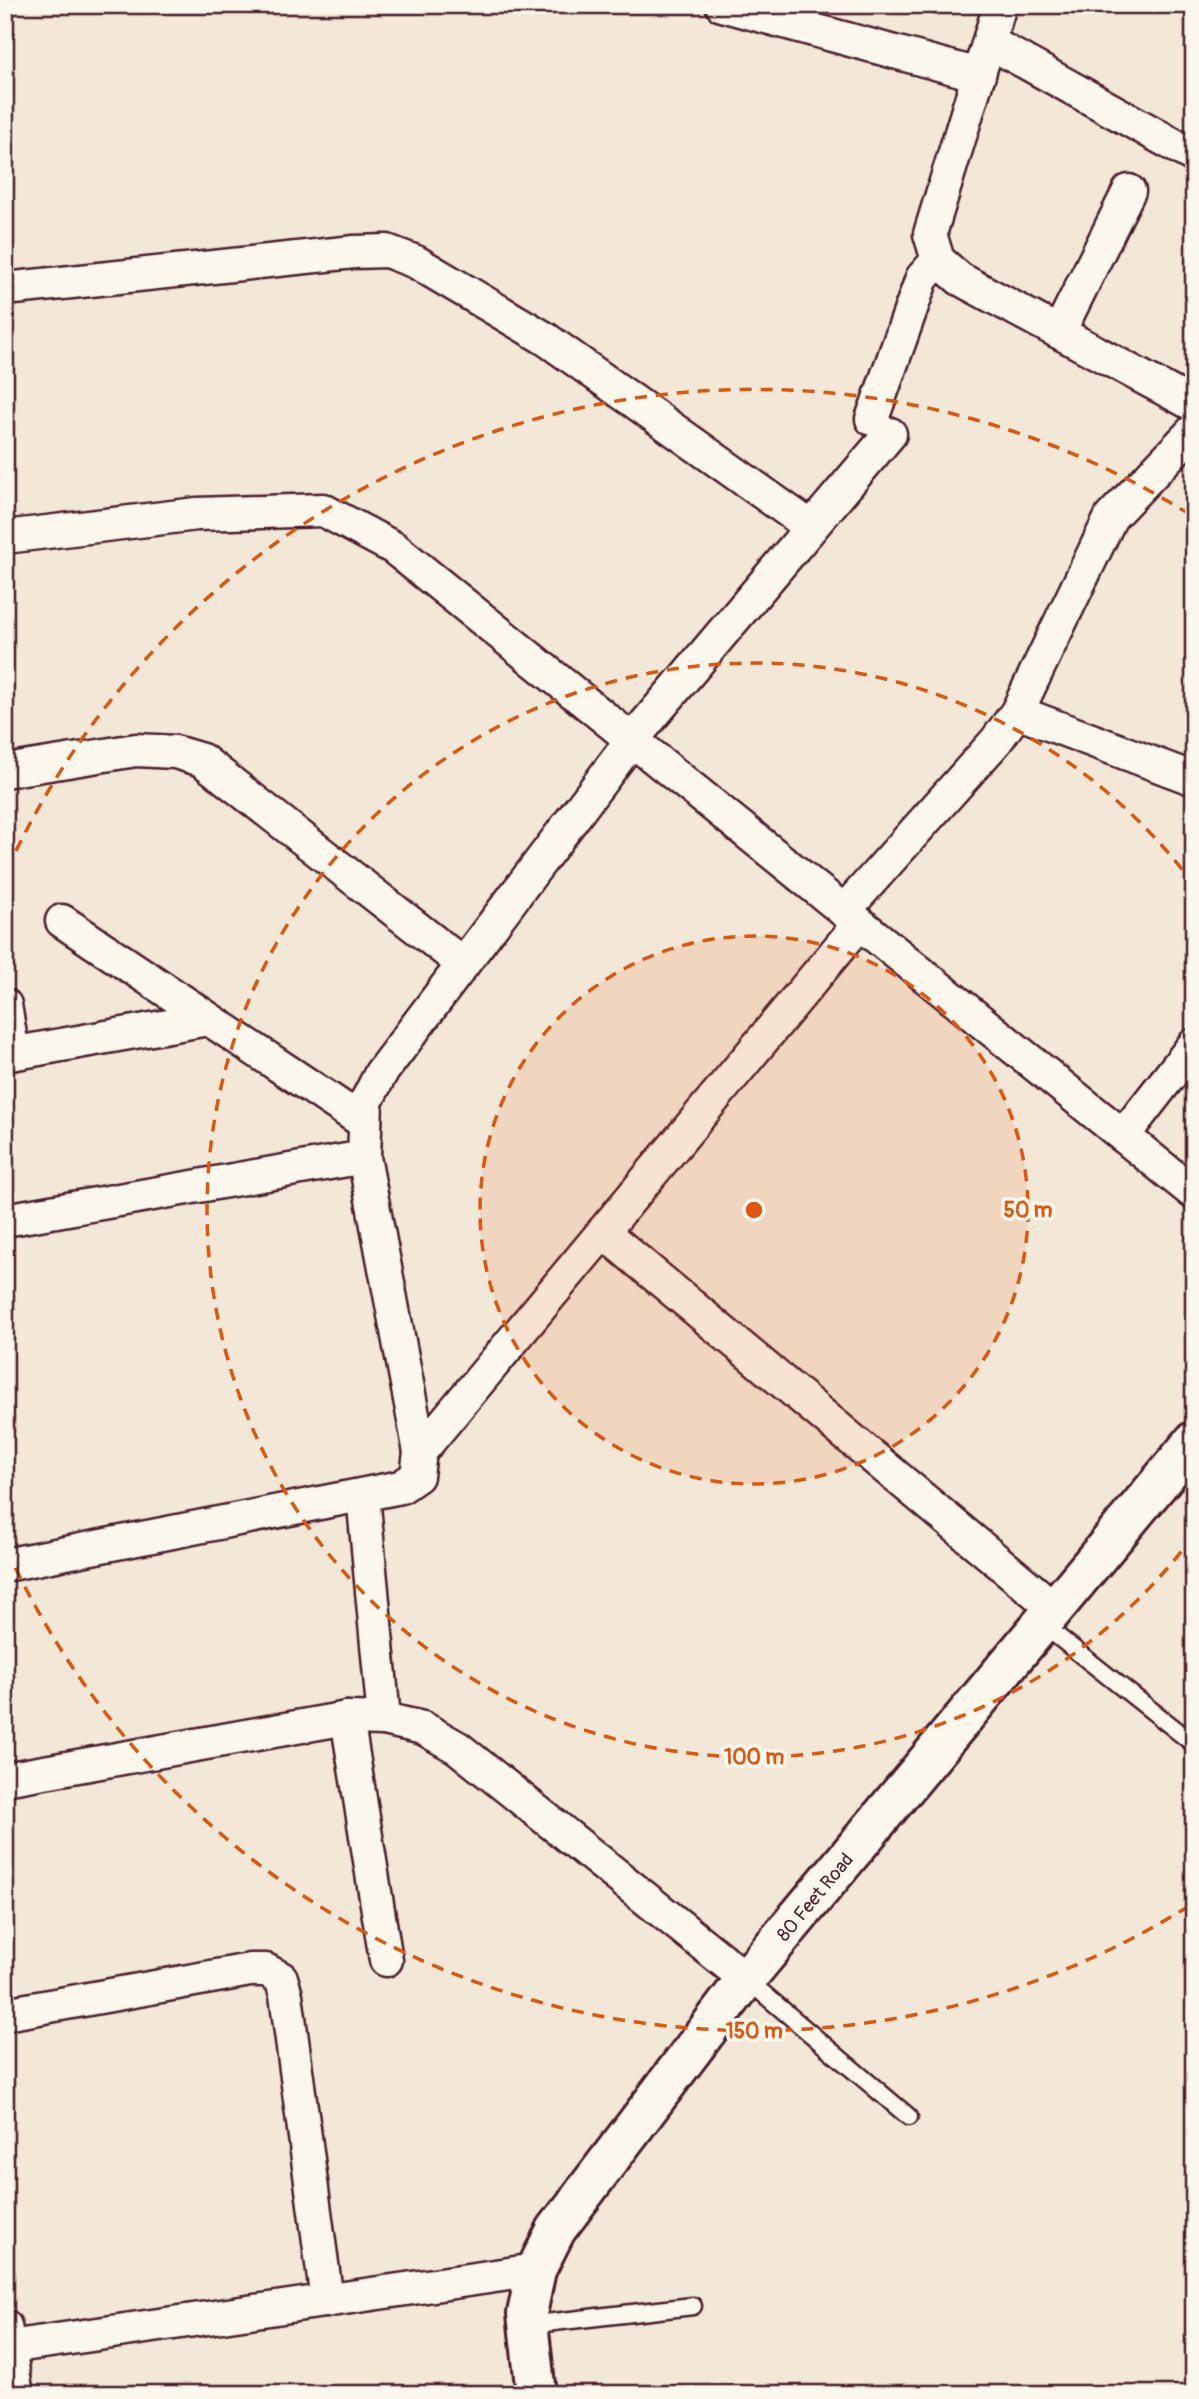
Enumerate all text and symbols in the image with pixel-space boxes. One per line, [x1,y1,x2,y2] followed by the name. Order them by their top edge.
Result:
[1004,1197,1053,1224] text: 50 m
[742,1198,766,1222] centre of rings
[724,1744,784,1771] text: 100 m
[772,1848,859,1946] street label: 80 Feet Road
[725,2018,783,2045] text: 150 m

